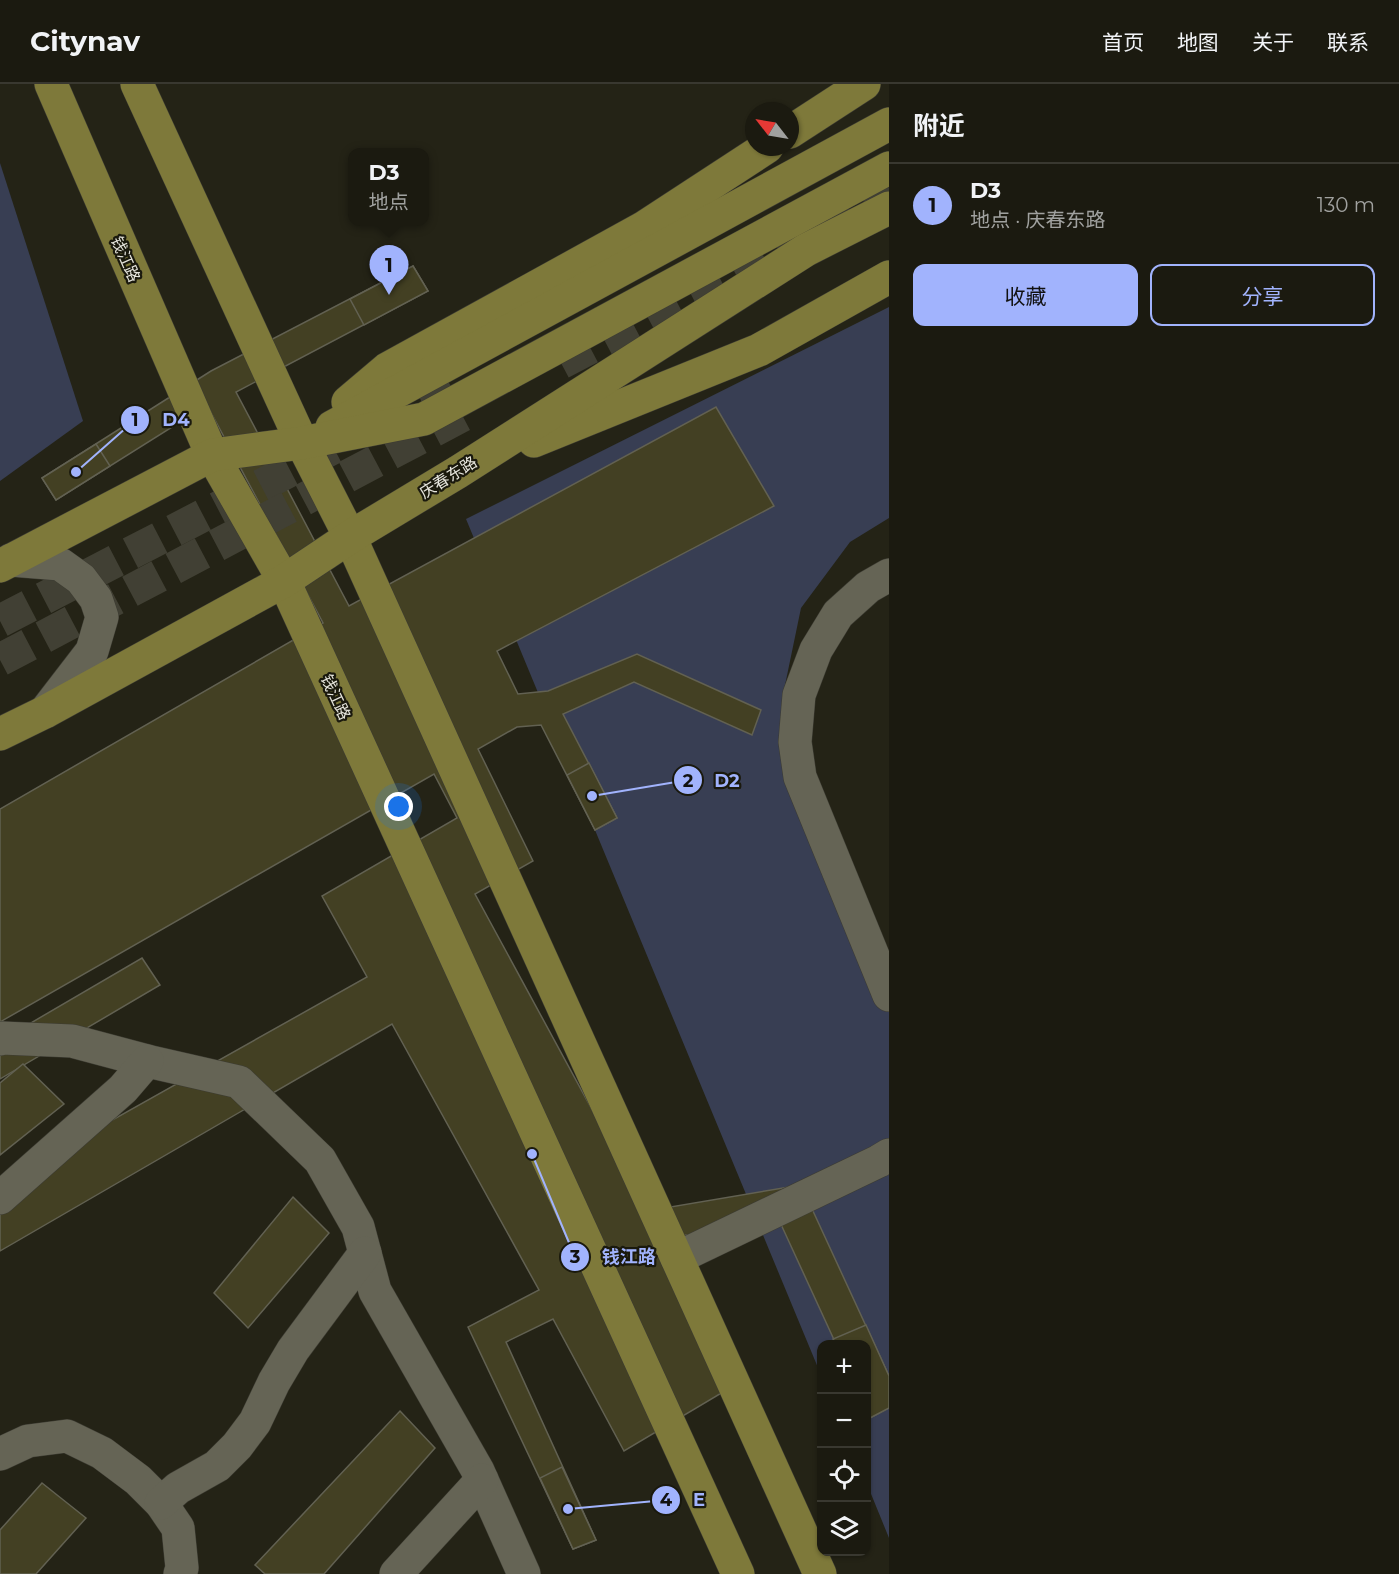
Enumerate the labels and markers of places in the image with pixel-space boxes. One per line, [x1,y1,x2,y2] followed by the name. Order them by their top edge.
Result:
[370,246,408,295] pin: 1
[120,402,201,438] callout: D4
[673,762,752,798] callout: D2
[560,1239,668,1275] callout: 钱江路
[651,1482,717,1518] callout: E

